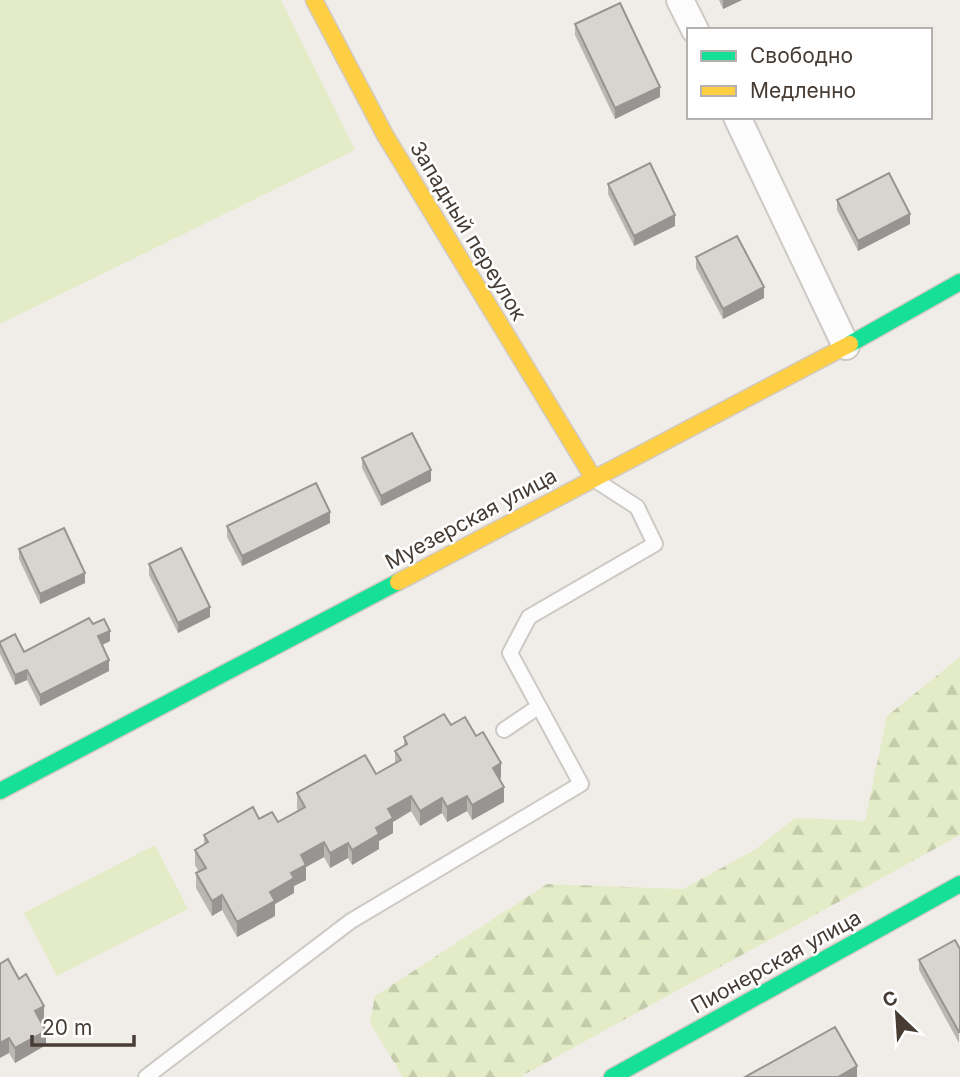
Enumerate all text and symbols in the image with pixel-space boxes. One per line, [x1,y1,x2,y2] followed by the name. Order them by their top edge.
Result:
[687,28,932,119] legend
[750,43,853,68] text: Свободно
[750,78,856,103] text: Медленно
[405,137,532,325] street label: Западный переулок
[381,463,561,574] street label: Муезерская улица
[686,904,865,1019] street label: Пионерская улица
[862,979,932,1049] north arrow
[879,986,901,1012] text: С
[32,1004,133,1048] scale bar
[42,1015,92,1040] text: 20 m

